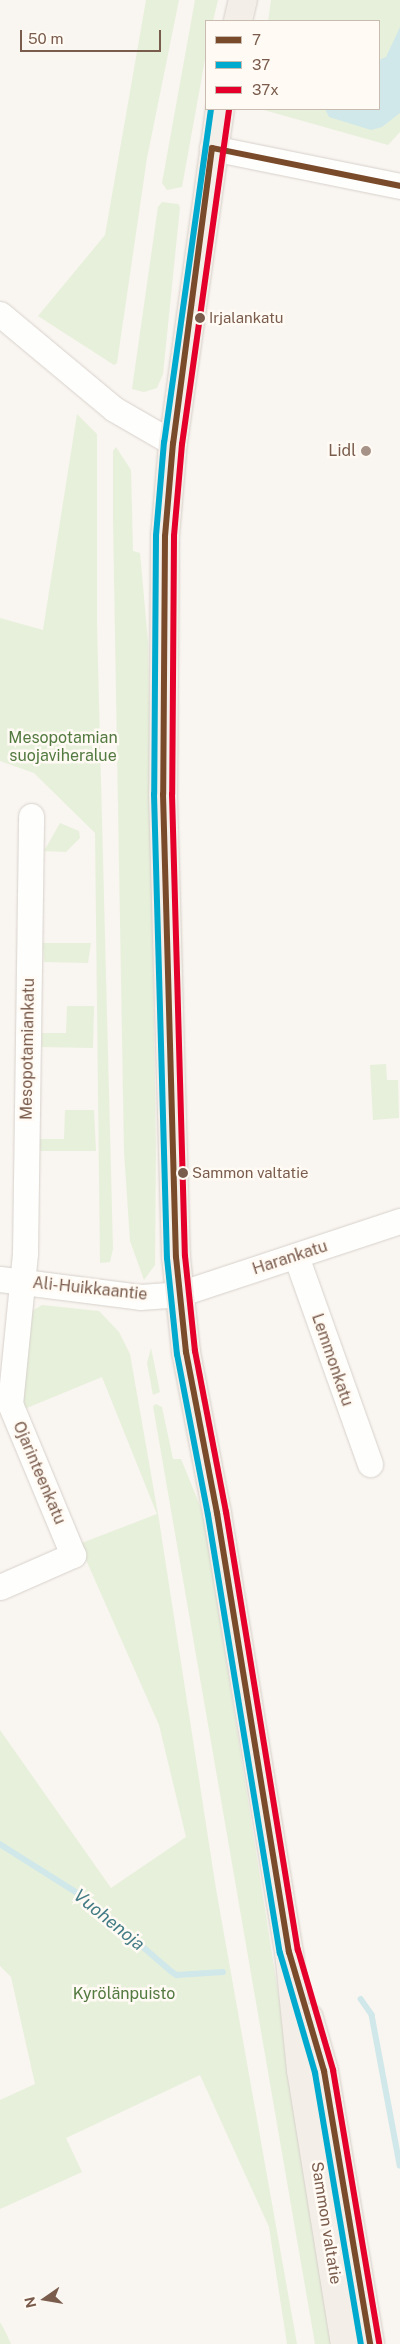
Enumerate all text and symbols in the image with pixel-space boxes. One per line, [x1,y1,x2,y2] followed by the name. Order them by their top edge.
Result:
[22,20,164,52] scale bar
[205,20,380,110] legend
[28,30,63,47] text: 50 m
[252,31,261,48] text: 7
[252,56,270,73] text: 37
[252,81,279,98] text: 37x
[209,309,283,327] place label: Irjalankatu
[195,313,205,323] marker: Irjalankatu
[328,441,356,461] place label: Lidl
[360,445,372,457] marker: Lidl
[8,728,118,766] park label: Mesopotamian suojaviheralue
[17,978,39,1120] street label: Mesopotamiankatu
[192,1164,308,1182] place label: Sammon valtatie
[178,1168,188,1178] marker: Sammon valtatie
[250,1237,330,1279] street label: Harankatu
[32,1273,148,1305] street label: Ali-Huikkaantie
[307,1311,357,1409] street label: Lemmonkatu
[9,1419,69,1527] street label: Ojarinteenkatu
[69,1885,149,1955] water label: Vuohenoja
[73,1984,175,2004] park label: Kyrölänpuisto
[307,2160,345,2286] street label: Sammon valtatie
[20,2274,70,2324] north arrow
[21,2295,39,2310] text: N

